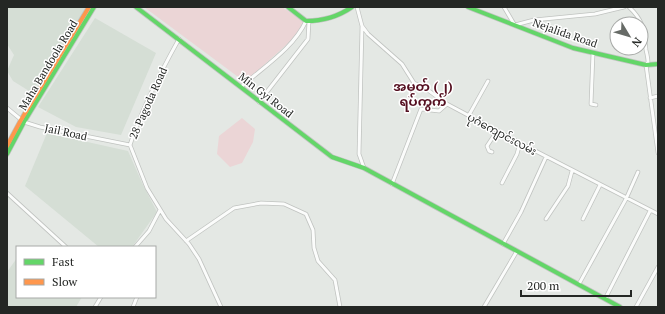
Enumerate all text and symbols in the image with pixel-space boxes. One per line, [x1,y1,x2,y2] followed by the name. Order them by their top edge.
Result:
[531,15,599,51] street label: Nejalida Road
[609,16,649,56] north arrow
[15,17,81,113] street label: Maha Bandoola Road
[628,35,645,50] text: N
[126,65,170,141] street label: 28 Pagoda Road
[236,69,296,121] street label: Min Gyi Road
[393,77,453,112] district label: အမှတ် (၂) ရပ်ကွက်
[464,110,539,160] street label: ပုဂံကျောင်းလမ်း
[43,121,89,143] street label: Jail Road
[16,246,156,298] legend
[52,254,75,269] text: Fast
[521,272,631,298] scale bar
[52,274,78,289] text: Slow
[527,278,560,293] text: 200 m

